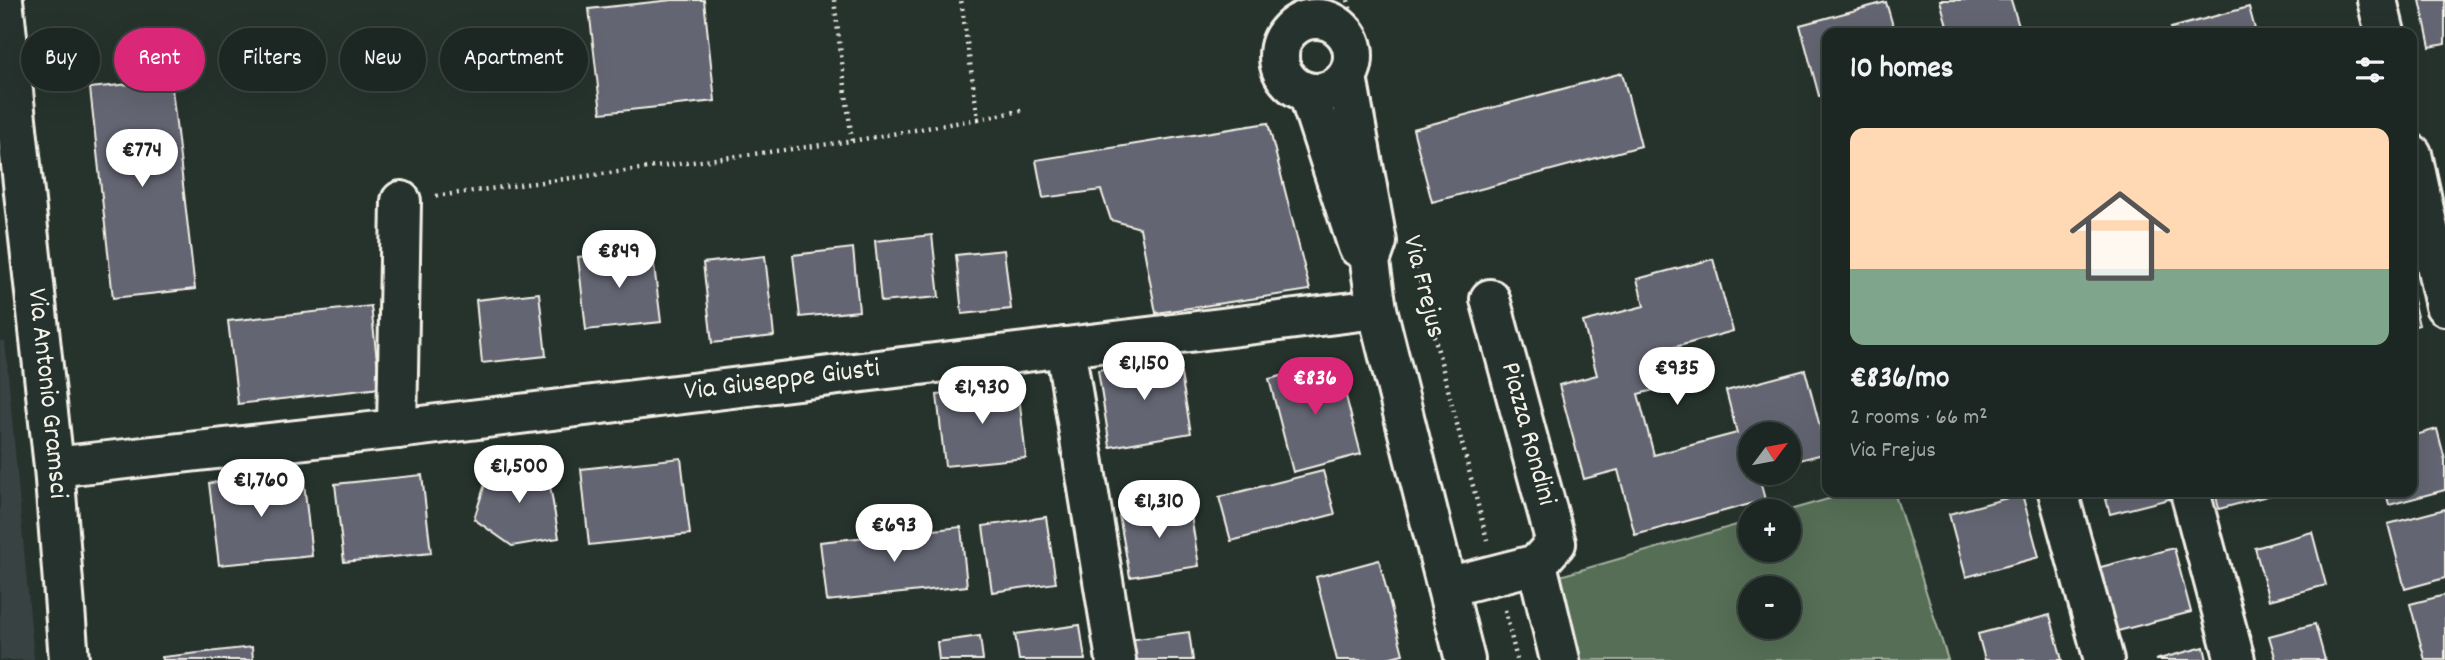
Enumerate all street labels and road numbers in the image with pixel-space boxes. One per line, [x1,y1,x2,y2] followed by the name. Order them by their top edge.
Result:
[1390,231,1454,343] street label: Via Frejus
[15,286,76,500] street label: Via Antonio Gramsci
[682,350,882,414] street label: Via Giuseppe Giusti
[1488,358,1565,510] street label: Piazza Rondini

